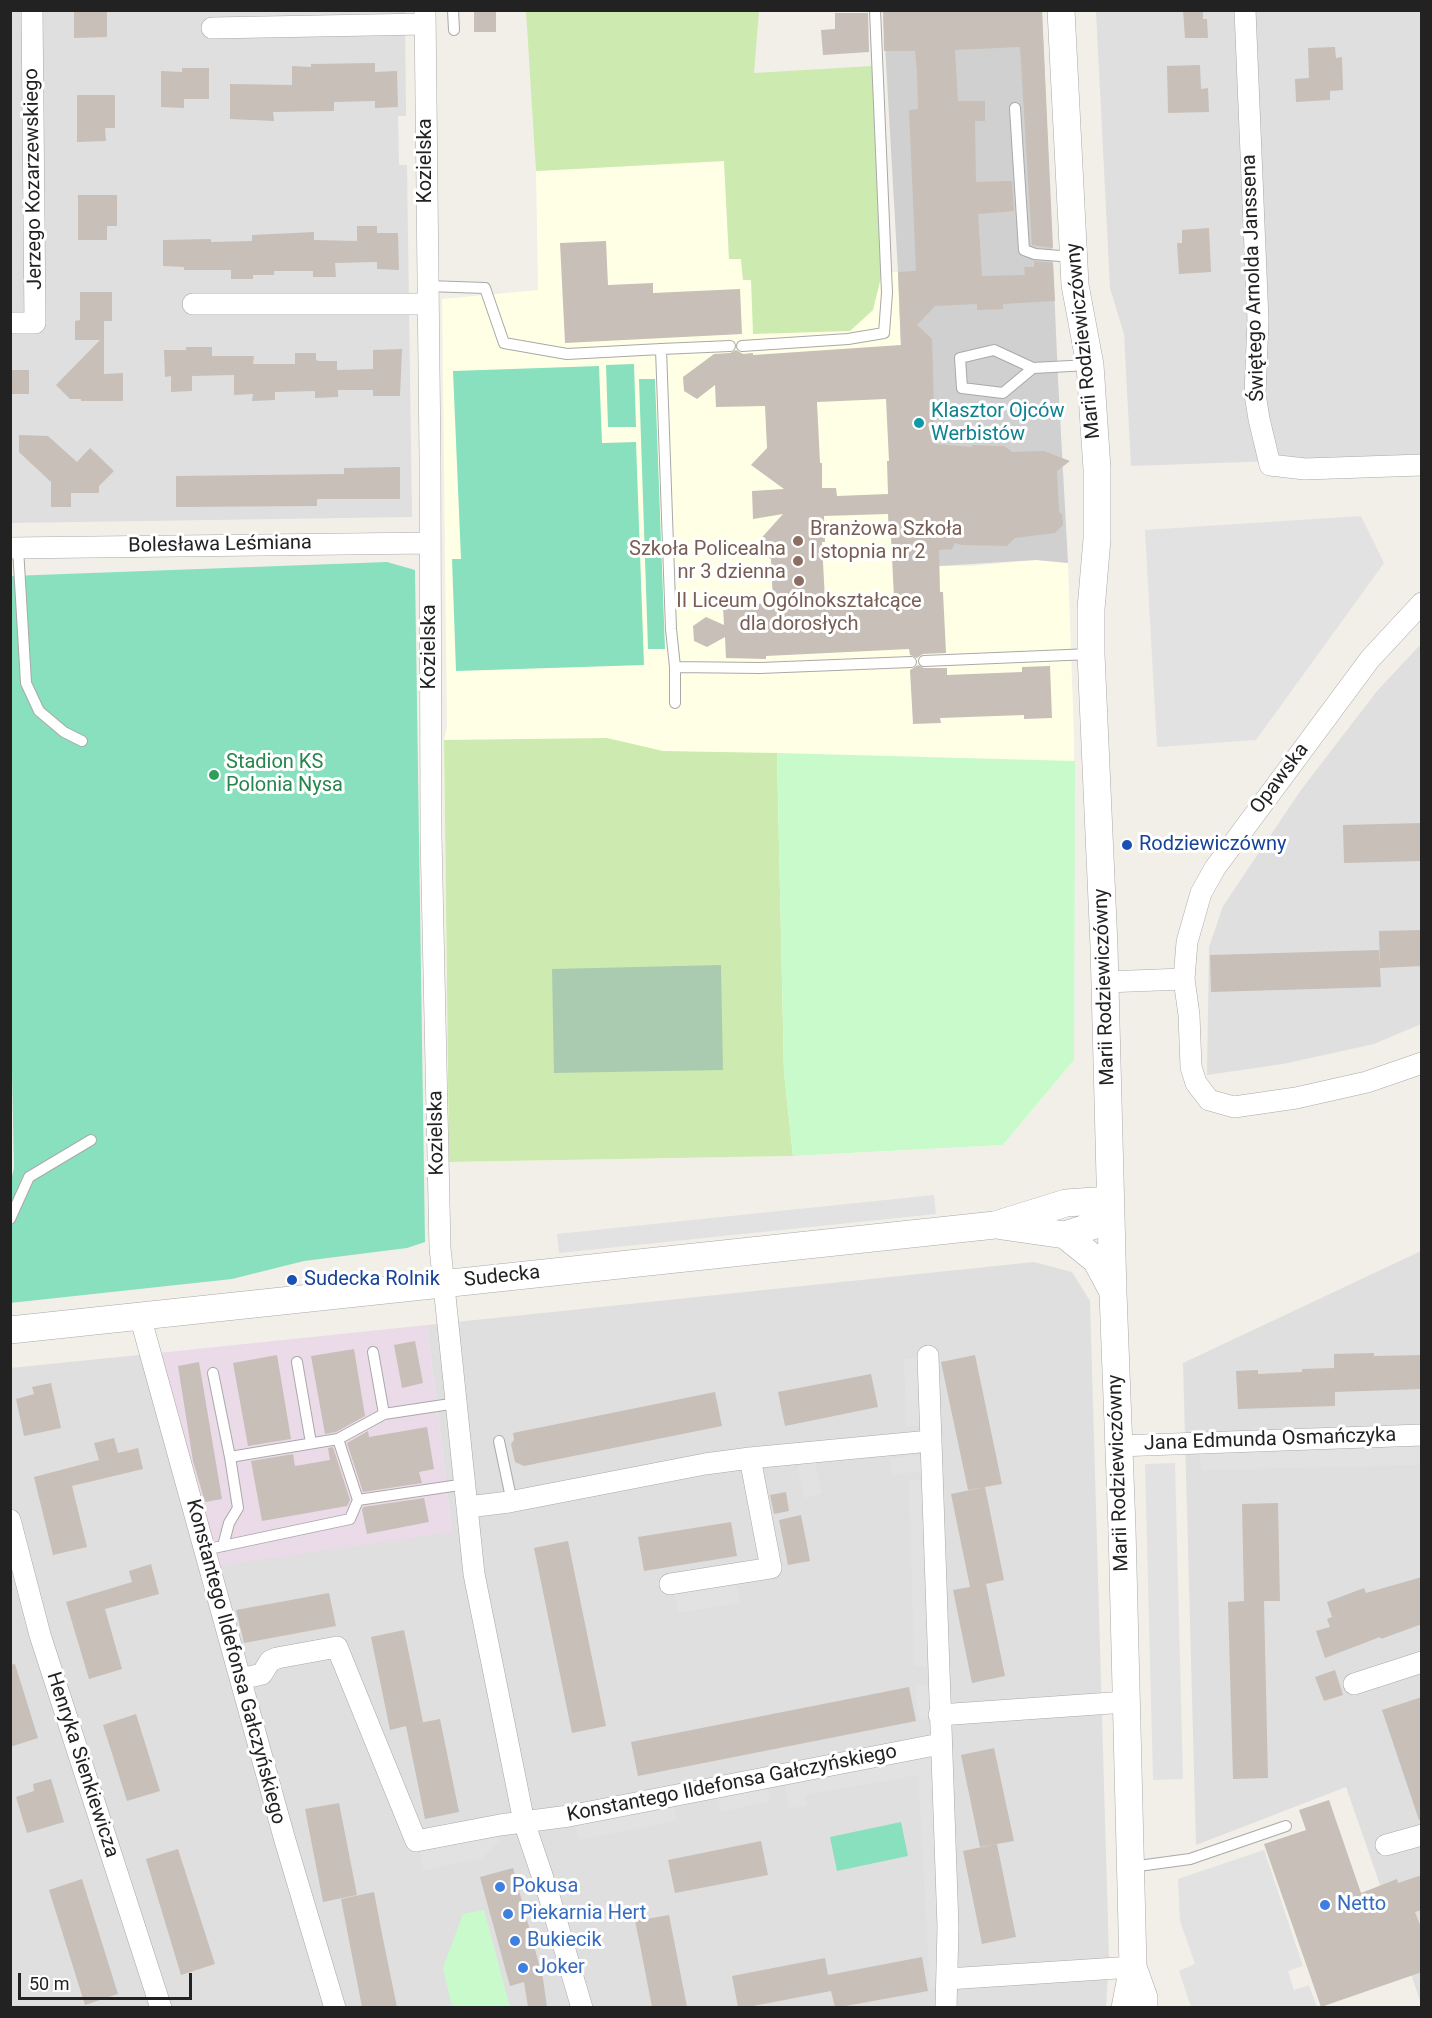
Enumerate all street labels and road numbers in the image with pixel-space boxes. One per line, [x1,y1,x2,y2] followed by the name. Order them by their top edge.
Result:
[20,68,48,290] street label: Jerzego Kozarzewskiego
[414,118,438,204] street label: Kozielska
[1238,154,1270,402] street label: Świętego Arnolda Janssena
[1062,242,1106,440] street label: Marii Rodziewiczówny
[128,531,312,559] street label: Bolesława Leśmiana
[418,604,442,690] street label: Kozielska
[1246,739,1314,819] street label: Opawska
[1090,888,1120,1086] street label: Marii Rodziewiczówny
[424,1090,450,1176] street label: Kozielska
[463,1261,541,1293] street label: Sudecka
[1104,1374,1134,1572] street label: Marii Rodziewiczówny
[1143,1424,1397,1456] street label: Jana Edmunda Osmańczyka
[180,1497,290,1827] street label: Konstantego Ildefonsa Gałczyńskiego
[41,1669,123,1861] street label: Henryka Sienkiewicza
[565,1740,899,1828] street label: Konstantego Ildefonsa Gałczyńskiego

